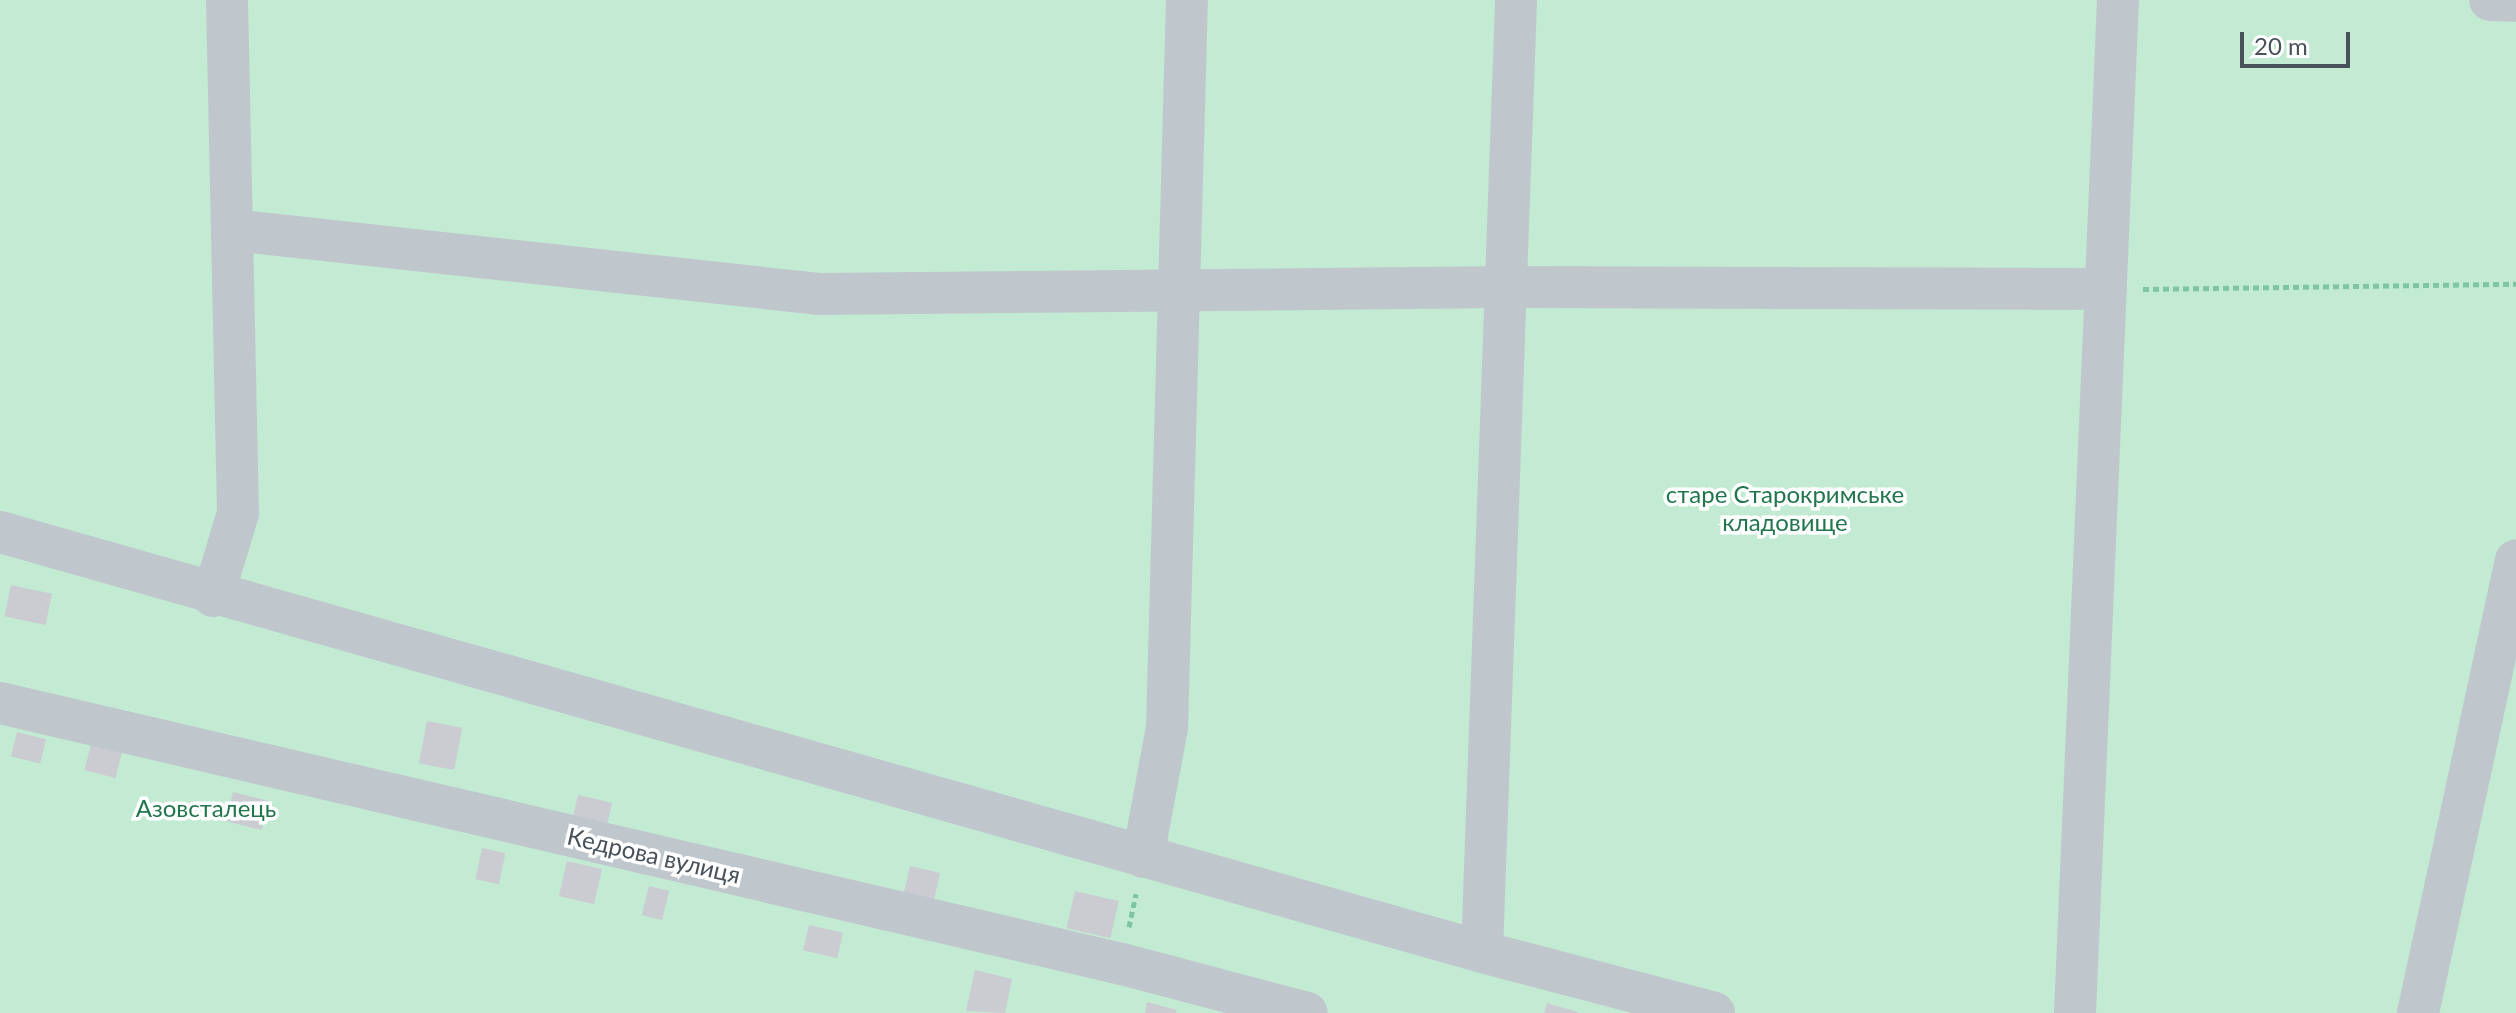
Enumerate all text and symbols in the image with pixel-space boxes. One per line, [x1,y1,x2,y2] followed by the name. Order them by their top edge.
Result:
[2244,16,2354,66] scale bar
[2254,31,2308,60] text: 20 m
[1666,480,1904,536] park label: старе Старокримське кладовище
[136,794,276,822] park label: Азовсталець
[565,821,743,889] street label: Кедрова вулиця

